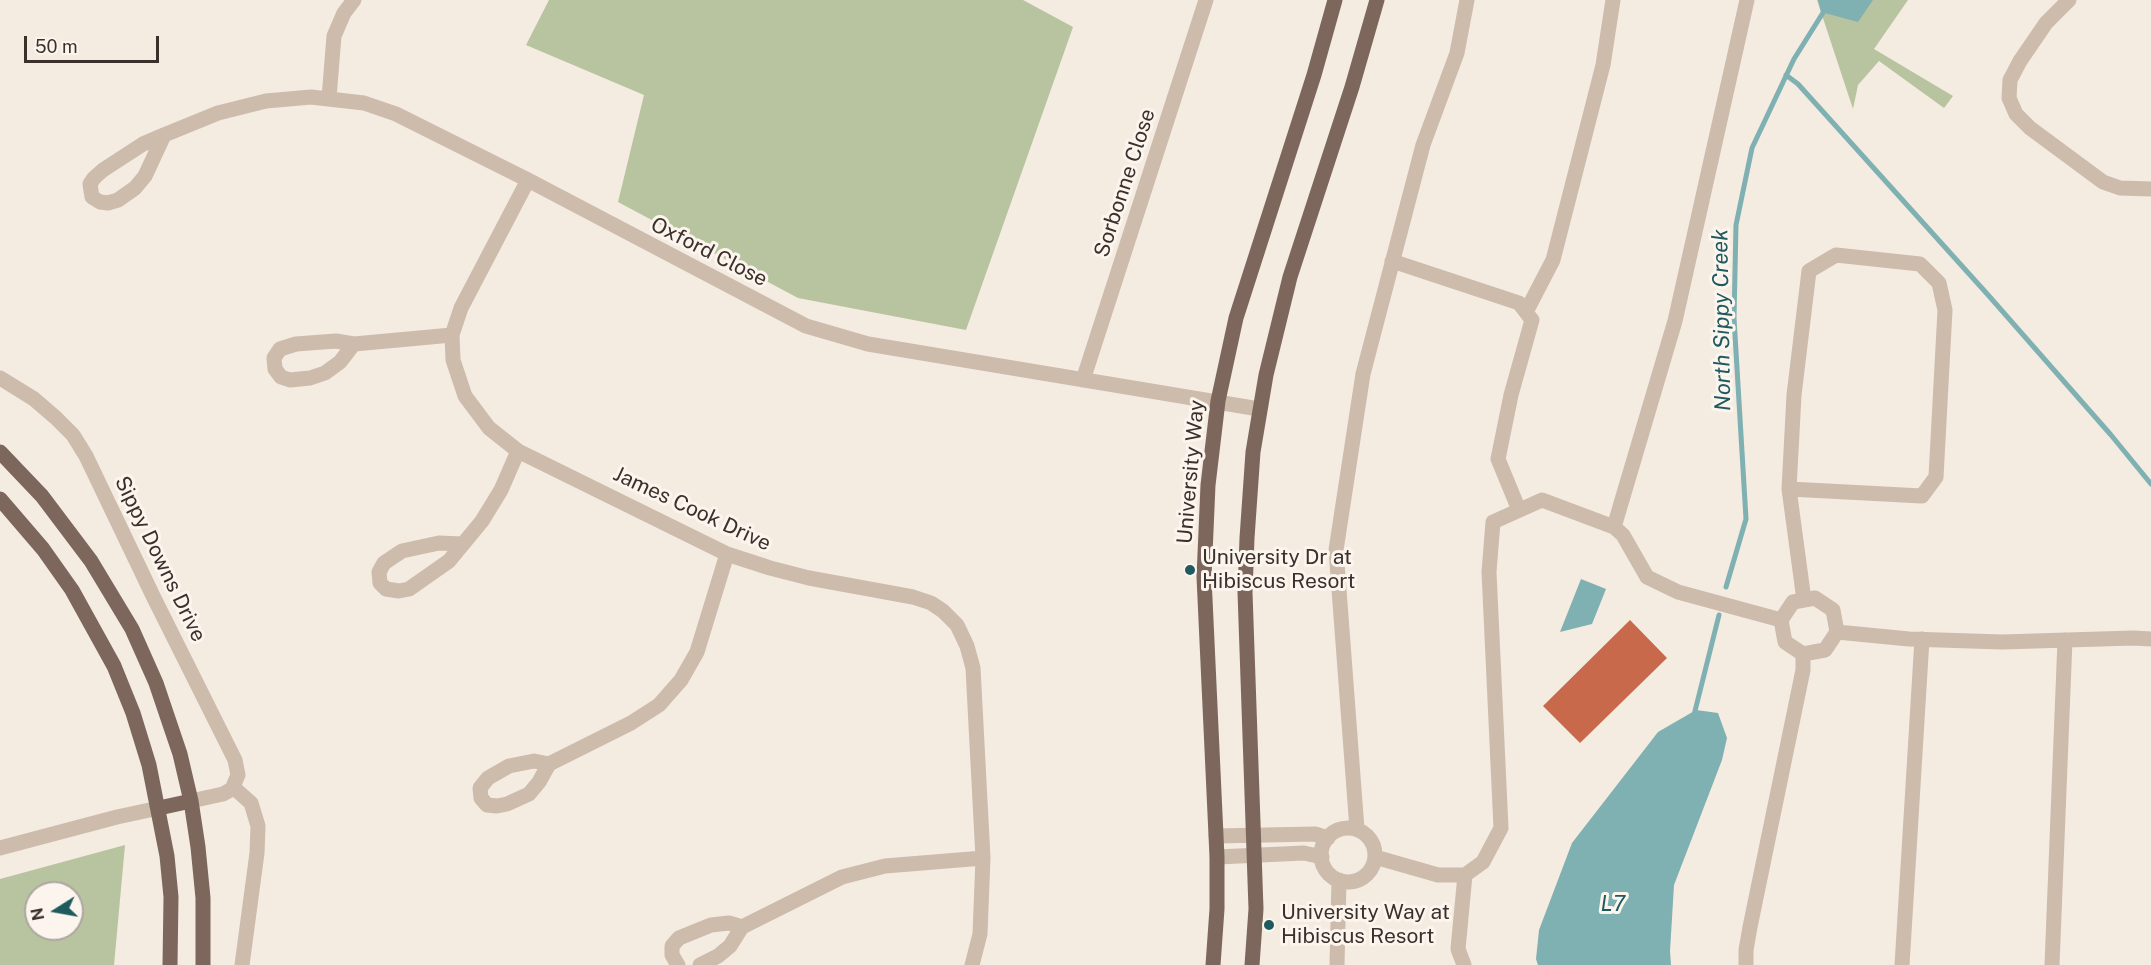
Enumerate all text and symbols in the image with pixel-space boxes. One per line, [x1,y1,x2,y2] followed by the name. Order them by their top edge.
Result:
[27,24,162,62] scale bar
[35,36,78,57] text: 50 m
[1089,106,1161,260] street label: Sorbonne Close
[647,212,771,292] street label: Oxford Close
[1707,229,1737,411] water label: North Sippy Creek
[1172,399,1210,545] street label: University Way
[609,461,775,557] street label: James Cook Drive
[109,472,211,646] street label: Sippy Downs Drive
[1202,545,1355,595] place label: University Dr at Hibiscus Resort
[1183,563,1197,577] marker: University Dr at Hibiscus Resort
[24,881,84,941] north arrow
[1601,891,1625,917] water label: L7
[1281,900,1450,950] place label: University Way at Hibiscus Resort
[27,906,48,922] text: N
[1262,918,1276,932] marker: University Way at Hibiscus Resort

